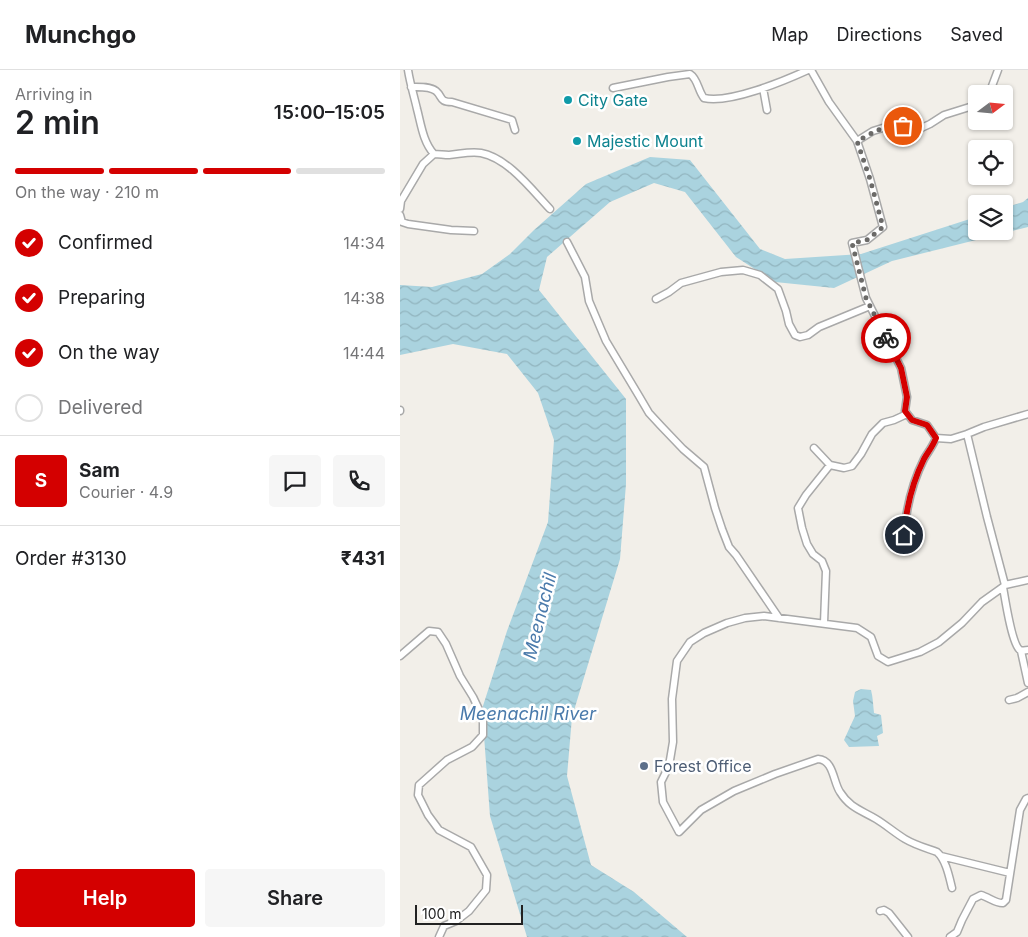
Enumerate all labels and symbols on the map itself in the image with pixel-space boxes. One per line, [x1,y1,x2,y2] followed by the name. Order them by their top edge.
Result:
[968,85,1012,130] north arrow
[578,90,648,110] place label: City Gate
[562,94,574,106] marker: City Gate
[882,105,924,147] pin
[587,131,703,151] place label: Majestic Mount
[571,135,583,147] marker: Majestic Mount
[861,313,911,363] courier
[883,514,925,556] pin
[519,570,561,661] water label: Meenachil
[460,703,597,724] water label: Meenachil River
[654,756,751,776] place label: Forest Office
[638,760,650,772] marker: Forest Office
[415,902,522,925] scale bar

